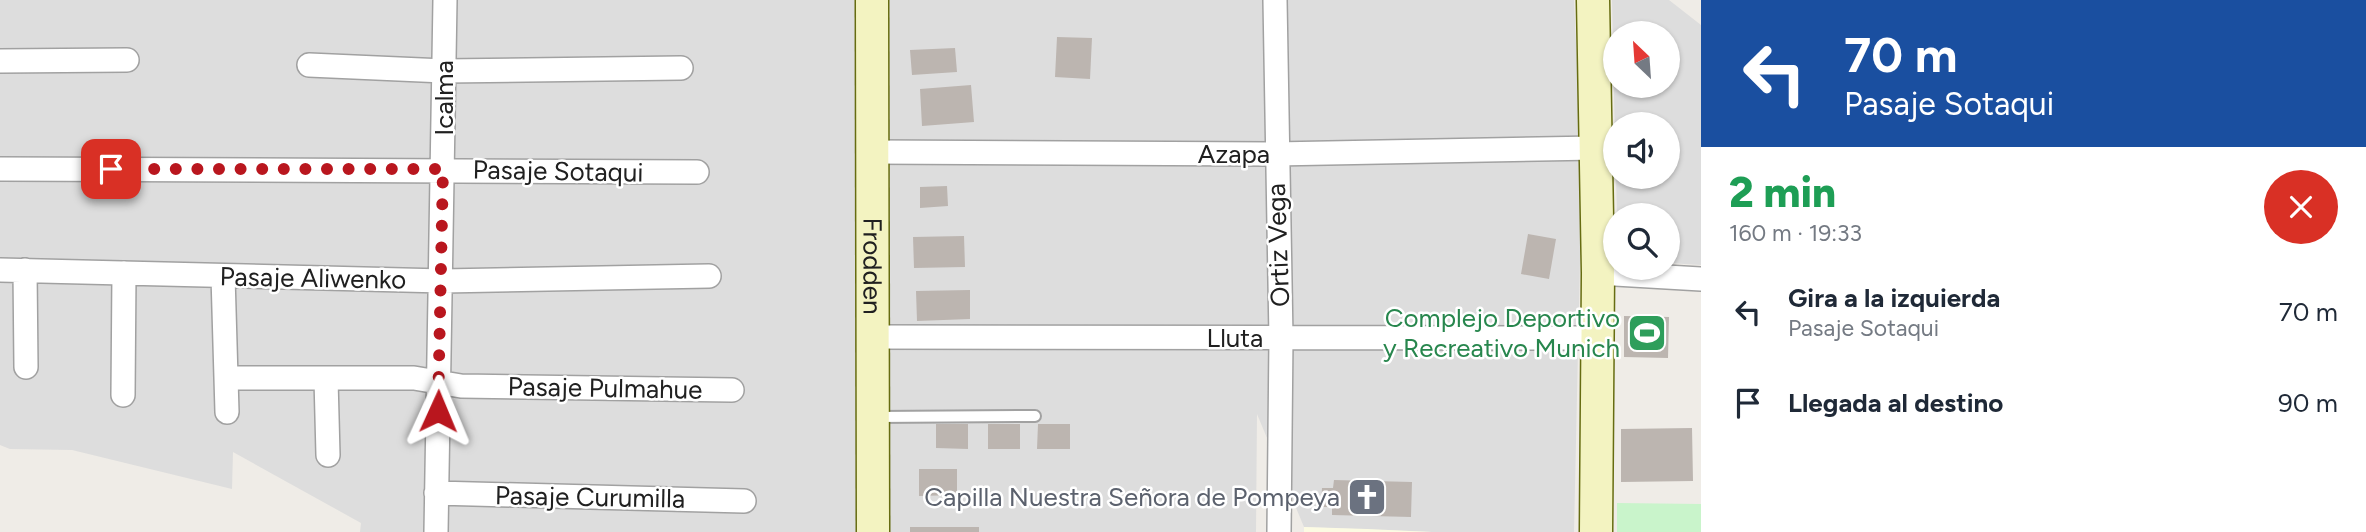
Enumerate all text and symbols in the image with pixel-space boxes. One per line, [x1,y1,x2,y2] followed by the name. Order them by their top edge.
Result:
[1603,21,1680,98] north arrow
[1603,21,1680,280] map controls
[1844,25,1957,84] text: 70 m
[1729,28,1820,119] icon: left
[428,60,460,136] street label: Icalma
[1844,85,2054,123] text: Pasaje Sotaqui
[1603,112,1680,189] button: sound
[1198,138,1270,170] street label: Azapa
[81,139,141,199] pin
[92,150,130,188] icon: arrive
[472,154,644,188] street label: Pasaje Sotaqui
[1729,167,1836,218] text: 2 min
[2264,170,2338,244] button: close
[1260,183,1296,307] street label: Ortiz Vega
[1603,203,1680,280] button: search
[856,217,889,315] street label: Frodden
[1729,219,1862,247] text: 160 m · 19:33
[219,260,407,296] street label: Pasaje Aliwenko
[1788,282,2000,314] text: Gira a la izquierda
[1729,293,1767,331] icon: left
[2279,296,2338,328] text: 70 m
[1383,302,1620,364] place label: Complejo Deportivo y Recreativo Munich
[1626,312,1668,354] sports icon: Complejo Deportivo y Recreativo Munich
[1788,314,1939,342] text: Pasaje Sotaqui
[1207,322,1263,354] street label: Lluta
[507,370,703,406] street label: Pasaje Pulmahue
[401,374,475,448] position arrow
[1729,384,1767,422] icon: arrive
[1788,387,2003,419] text: Llegada al destino
[2278,387,2338,419] text: 90 m
[1346,476,1388,518] church icon: Capilla Nuestra Señora de Pompeya
[495,479,685,515] street label: Pasaje Curumilla
[924,481,1340,513] place label: Capilla Nuestra Señora de Pompeya

